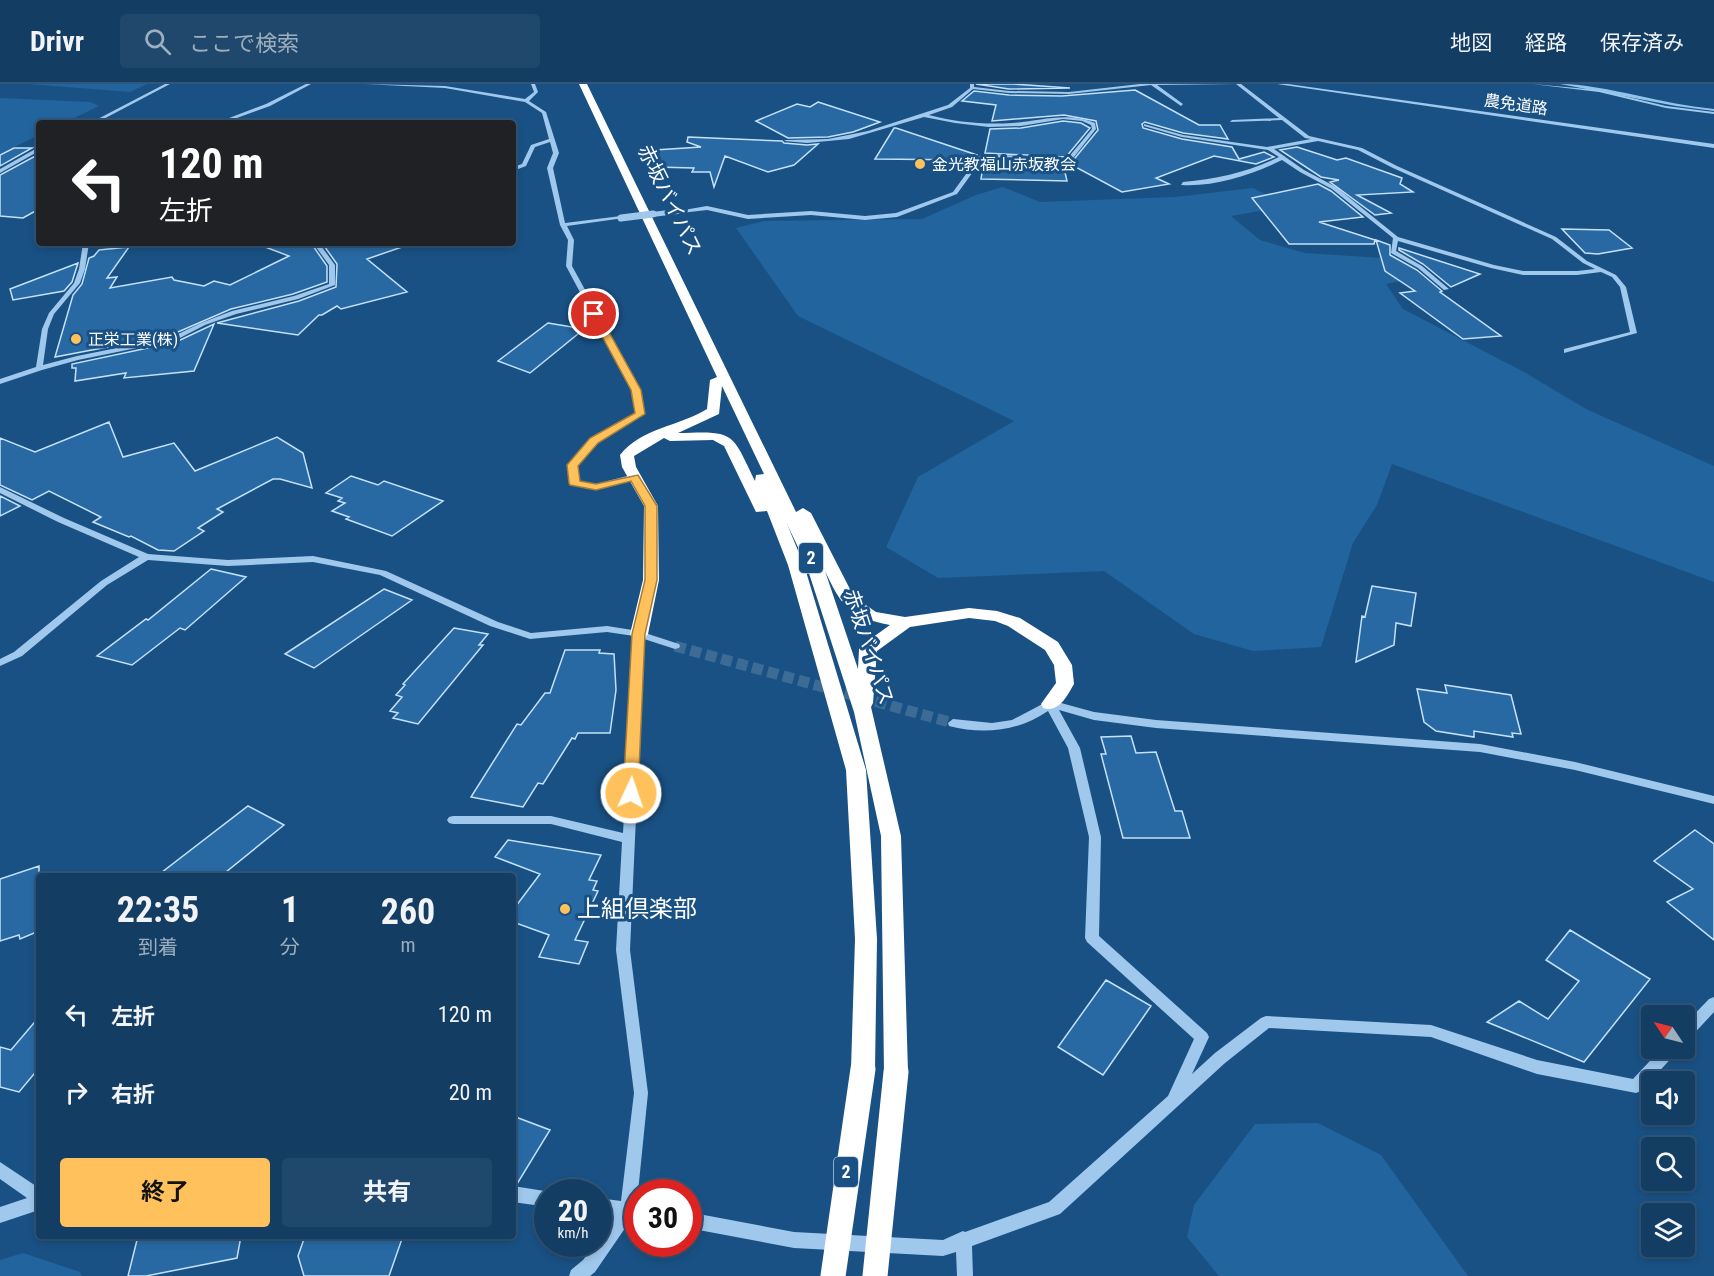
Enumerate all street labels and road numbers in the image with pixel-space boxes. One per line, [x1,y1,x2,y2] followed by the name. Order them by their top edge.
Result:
[1483,91,1549,118] street label: 農免道路
[633,141,707,259] street label: 赤坂バイパス
[799,543,823,573] road number: 2
[839,586,899,708] street label: 赤坂バイパス
[834,1157,858,1187] road number: 2

